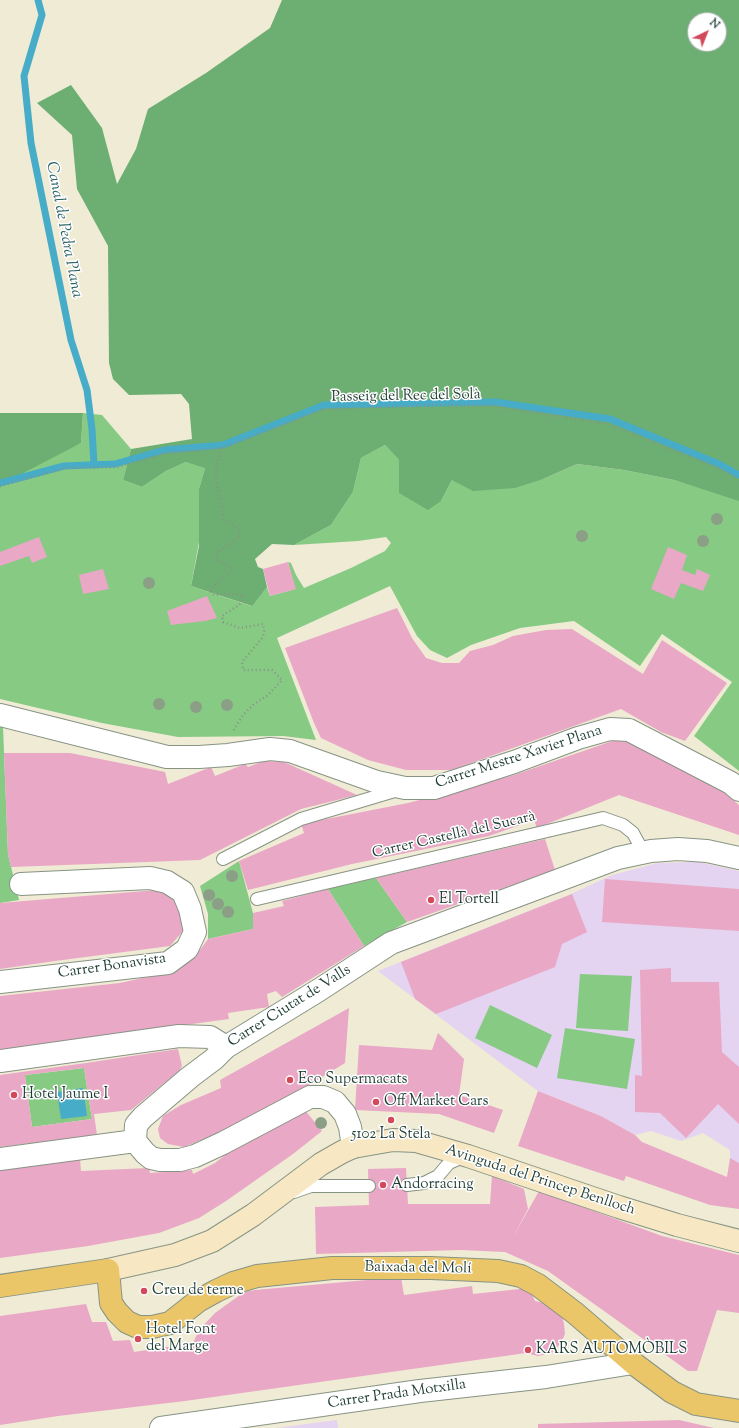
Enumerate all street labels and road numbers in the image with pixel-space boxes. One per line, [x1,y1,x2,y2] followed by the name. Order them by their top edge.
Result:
[331,387,481,407] street label: Passeig del Rec del Solà
[433,723,605,793] street label: Carrer Mestre Xavier Plana
[371,808,537,864] street label: Carrer Castellà del Sucarà
[57,951,167,983] street label: Carrer Bonavista
[225,962,355,1052] street label: Carrer Ciutat de Valls
[443,1142,637,1220] street label: Avinguda del Princep Benlloch
[364,1259,472,1279] street label: Baixada del Molí
[327,1376,467,1414] street label: Carrer Prada Motxilla

